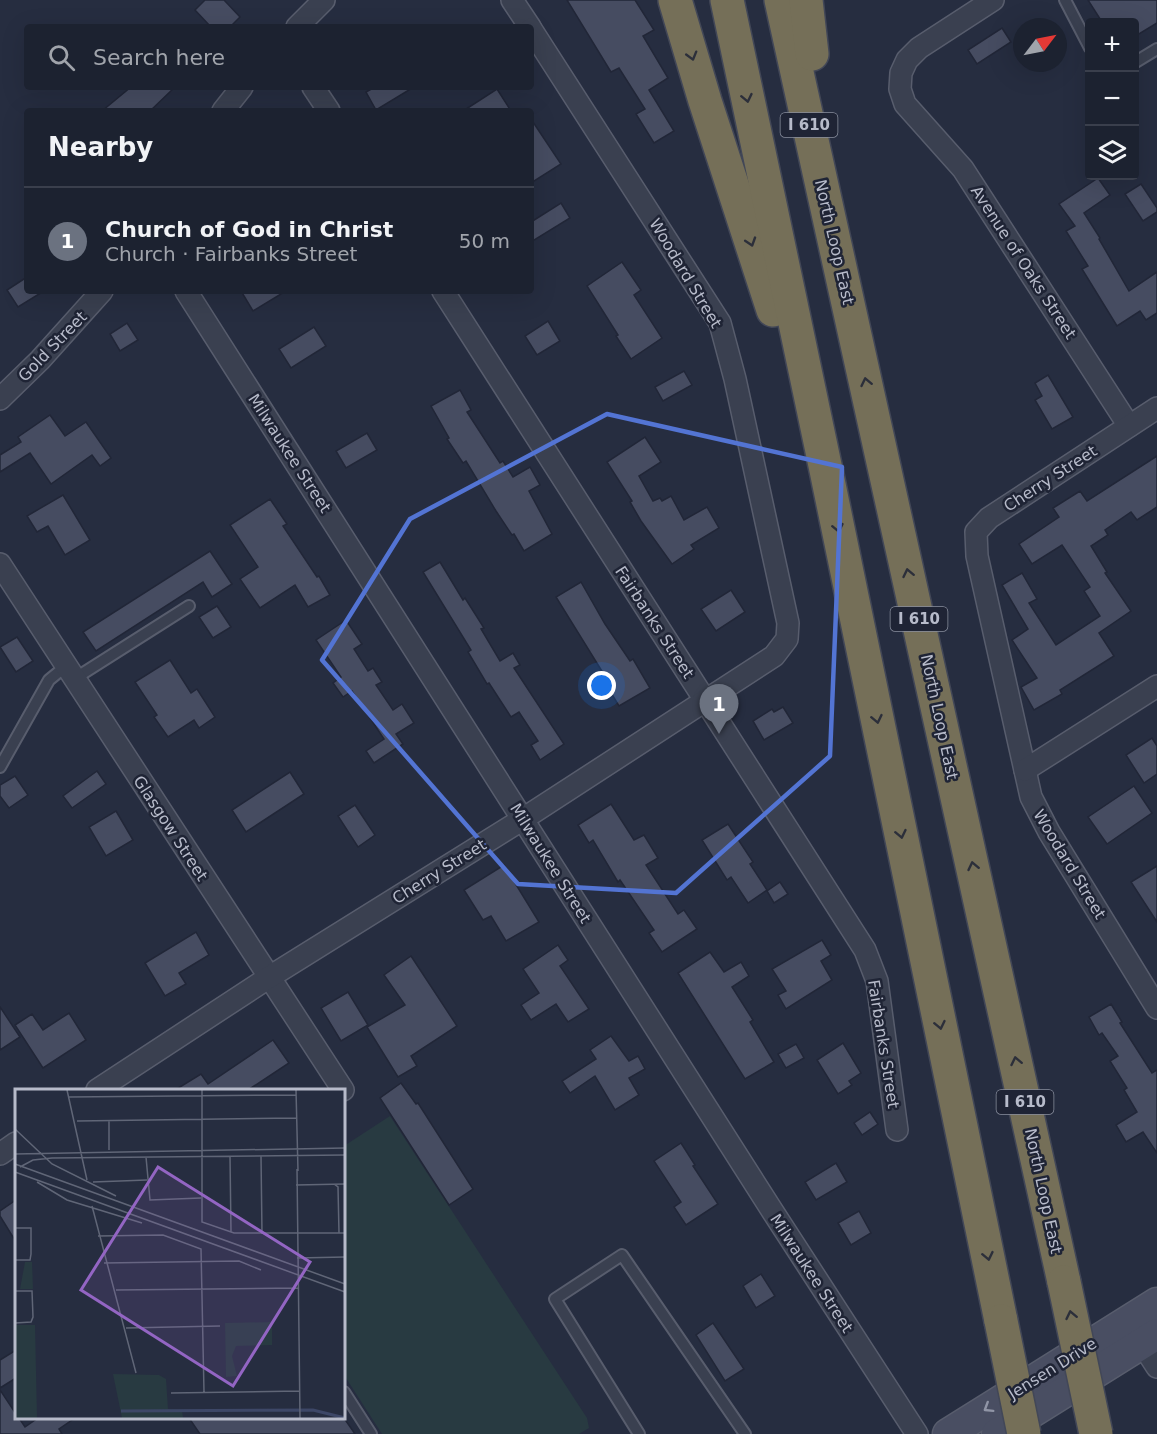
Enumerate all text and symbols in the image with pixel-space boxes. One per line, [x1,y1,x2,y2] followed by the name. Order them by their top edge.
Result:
[1013,18,1067,72] north arrow
[1085,18,1139,180] map controls
[1085,18,1139,72] button: +
[24,24,534,90] search box
[45,41,78,74] icon: search
[93,45,225,70] text: Search here
[685,50,697,61] one-way arrow
[1085,72,1139,126] button: −
[740,93,753,103] one-way arrow
[780,113,838,137] road number: I 610
[1085,126,1139,180] button: layers
[48,132,153,162] text: Nearby
[811,178,858,307] street label: North Loop East
[967,182,1080,342] street label: Avenue of Oaks Street
[645,215,726,332] street label: Woodard Street
[105,217,393,242] text: Church of God in Christ
[61,229,74,253] text: 1
[459,229,510,253] text: 50 m
[744,236,756,247] one-way arrow
[105,242,357,266] text: Church · Fairbanks Street
[14,307,91,385] street label: Gold Street
[861,378,874,388] one-way arrow
[244,390,335,516] street label: Milwaukee Street
[1000,441,1100,516] street label: Cherry Street
[831,522,844,532] one-way arrow
[611,563,698,682] street label: Fairbanks Street
[903,568,916,578] one-way arrow
[890,607,948,631] road number: I 610
[917,653,962,782] street label: North Loop East
[587,671,616,700] your location
[700,684,738,734] pin: 1
[870,713,883,723] one-way arrow
[129,772,212,884] street label: Glasgow Street
[506,800,595,927] street label: Milwaukee Street
[1029,806,1110,923] street label: Woodard Street
[894,829,907,839] one-way arrow
[389,835,490,908] street label: Cherry Street
[968,861,981,871] one-way arrow
[864,978,903,1110] street label: Fairbanks Street
[933,1020,946,1030] one-way arrow
[1010,1056,1023,1066] one-way arrow
[15,1089,345,1419] inset map
[996,1090,1054,1114] road number: I 610
[1021,1127,1066,1256] street label: North Loop East
[766,1210,857,1336] street label: Milwaukee Street
[980,1250,993,1260] one-way arrow
[1065,1310,1078,1320] one-way arrow
[1004,1334,1100,1404] street label: Jensen Drive
[984,1400,994,1412] one-way arrow

